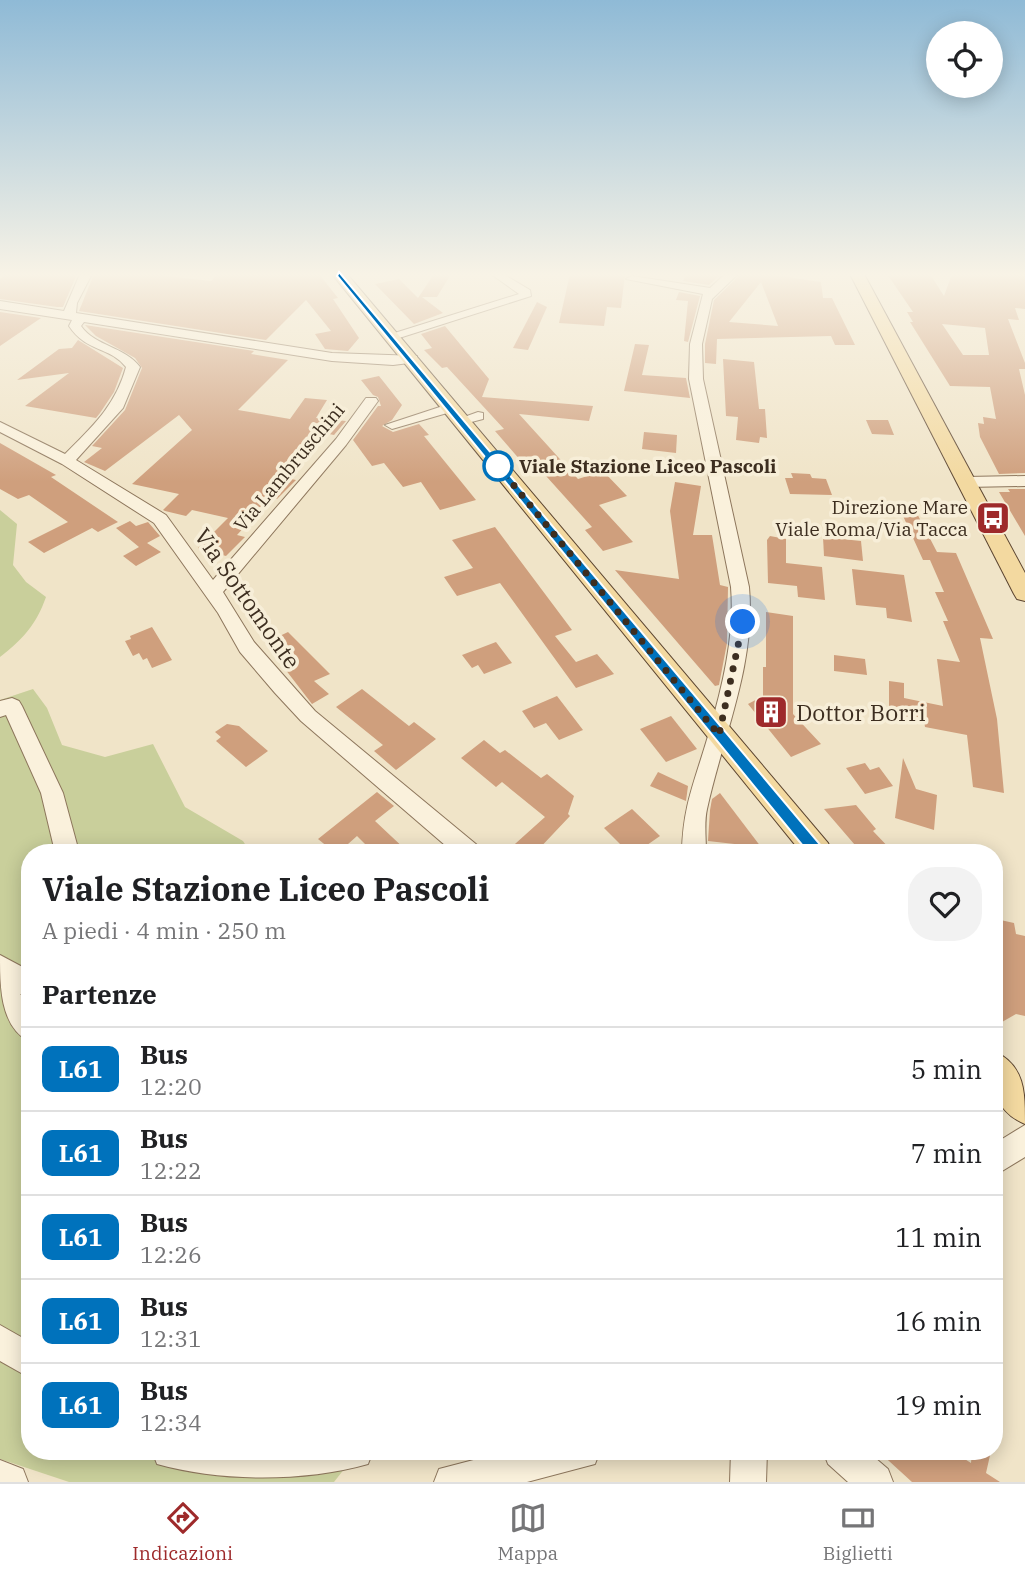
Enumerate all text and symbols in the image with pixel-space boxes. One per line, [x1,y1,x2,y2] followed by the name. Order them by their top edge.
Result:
[926,21,1003,98] map controls
[926,21,1003,98] button: locate
[228,398,350,536] street label: Via Lambruschini
[483,451,513,481] marker: Viale Stazione Liceo Pascoli
[519,454,776,478] place label: Viale Stazione Liceo Pascoli
[775,495,968,541] place label: Direzione Mare Viale Roma/Via Tacca
[974,499,1012,537] bus stop icon: Direzione Mare Viale Roma/Via Tacca
[188,522,308,674] street label: Via Sottomonte
[725,604,760,639] your location
[752,693,790,731] building icon: Dottor Borri
[796,697,926,727] place label: Dottor Borri
[42,867,489,910] text: Viale Stazione Liceo Pascoli
[908,867,982,941] button: heart
[42,915,286,945] text: A piedi · 4 min · 250 m
[42,977,157,1011] text: Partenze
[140,1037,188,1071] text: Bus
[911,1052,982,1086] text: 5 min
[59,1053,102,1085] text: L61
[140,1071,202,1101] text: 12:20
[140,1121,188,1155] text: Bus
[911,1136,982,1170] text: 7 min
[59,1137,102,1169] text: L61
[140,1155,202,1185] text: 12:22
[140,1205,188,1239] text: Bus
[895,1220,982,1254] text: 11 min
[59,1221,102,1253] text: L61
[140,1239,202,1269] text: 12:26
[140,1289,188,1323] text: Bus
[895,1304,982,1338] text: 16 min
[59,1305,102,1337] text: L61
[140,1323,202,1353] text: 12:31
[140,1373,188,1407] text: Bus
[895,1388,982,1422] text: 19 min
[59,1389,102,1421] text: L61
[140,1407,202,1437] text: 12:34
[132,1499,233,1565] tab: Indicazioni
[497,1499,558,1565] tab: Mappa
[823,1499,893,1565] tab: Biglietti

